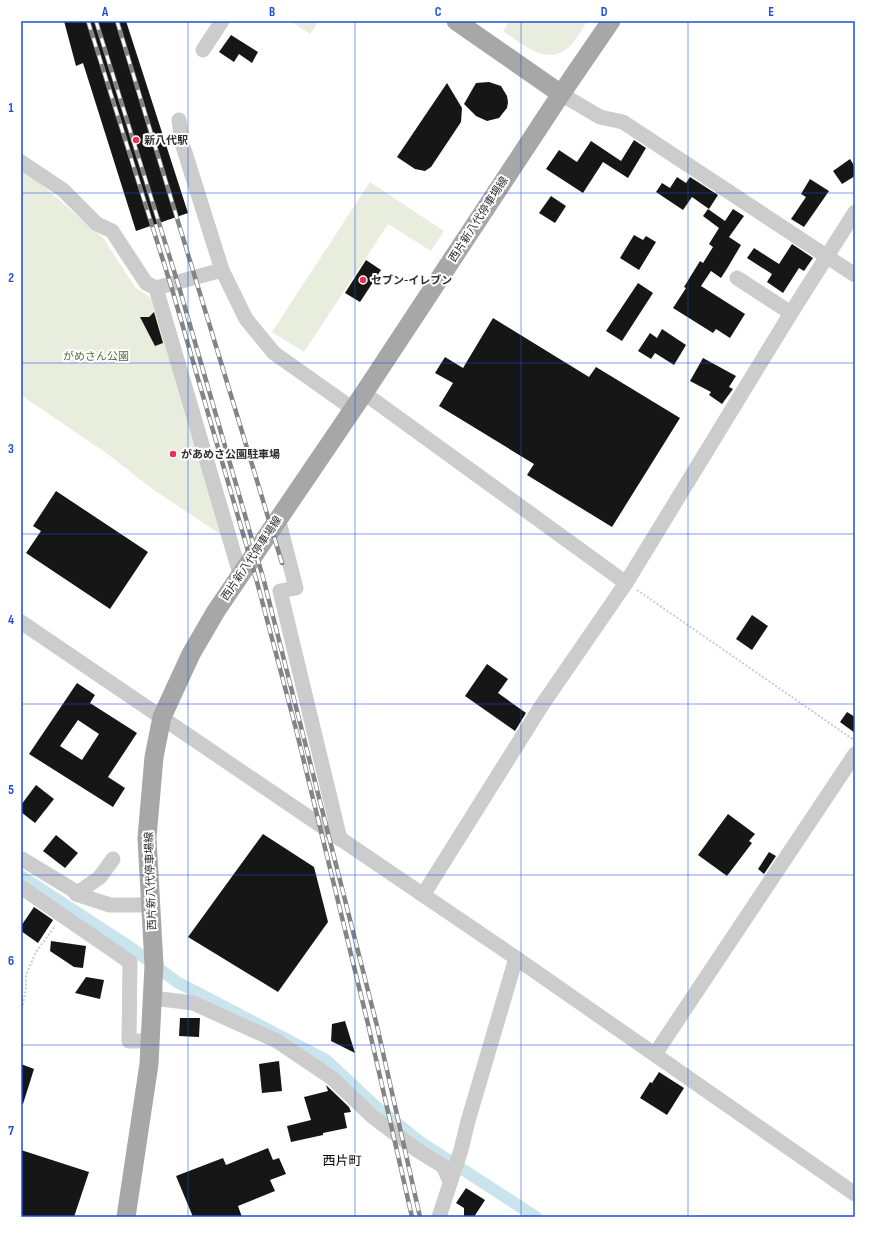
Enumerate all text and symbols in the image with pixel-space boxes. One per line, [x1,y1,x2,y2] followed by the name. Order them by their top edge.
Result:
[101,4,109,20] text: A
[269,4,275,20] text: B
[435,4,442,20] text: C
[601,4,608,20] text: D
[768,4,774,20] text: E
[8,100,14,116] text: 1
[144,134,188,147] place label: 新八代駅
[131,135,141,145] marker: 新八代駅
[446,174,511,264] street label: 西片新八代停車場線
[8,270,14,286] text: 2
[371,274,452,287] place label: セブン-イレブン
[358,275,368,285] marker: セブン-イレブン
[63,350,129,363] park label: がめさん公園
[8,441,14,457] text: 3
[181,448,280,461] place label: があめさ公園駐車場
[168,449,178,459] marker: があめさ公園駐車場
[218,514,284,603] street label: 西片新八代停車場線
[8,612,14,628] text: 4
[8,782,14,798] text: 5
[142,831,159,931] street label: 西片新八代停車場線
[8,953,14,969] text: 6
[8,1123,14,1139] text: 7
[322,1153,362,1169] district label: 西片町

